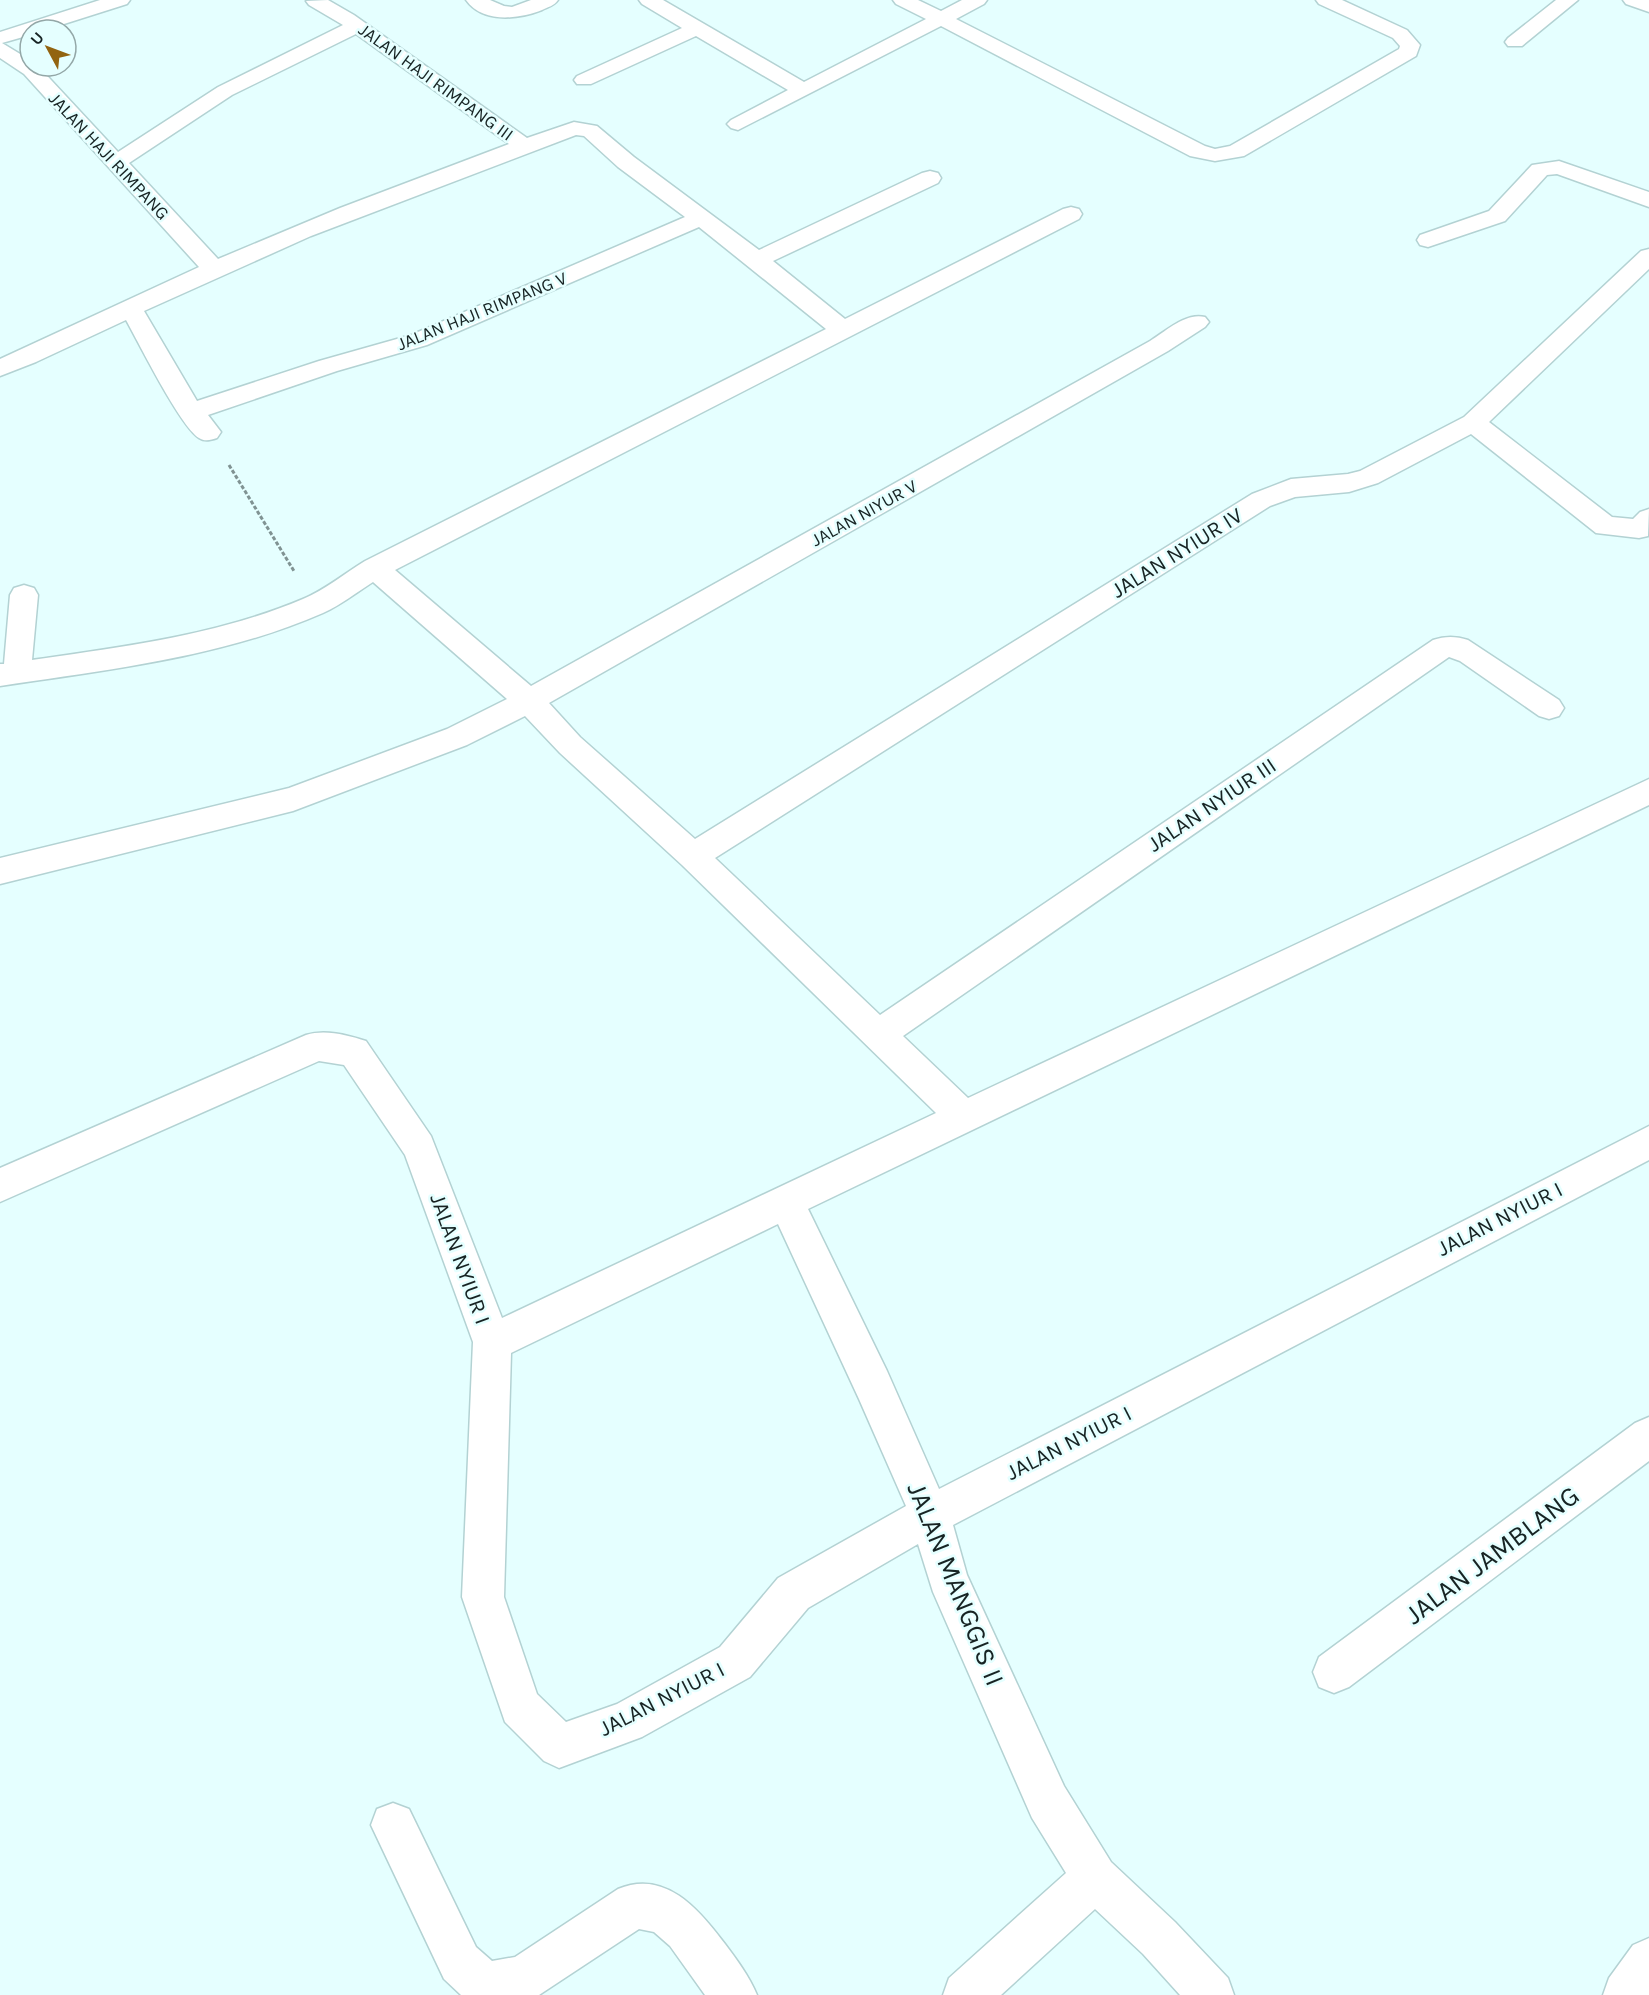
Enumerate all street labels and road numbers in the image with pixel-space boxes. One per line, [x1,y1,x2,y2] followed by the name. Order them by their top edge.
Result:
[354,18,518,146] street label: JALAN HAJI RIMPANG III
[44,88,174,224] street label: JALAN HAJI RIMPANG
[394,267,570,355] street label: JALAN HAJI RIMPANG V
[807,475,921,551] street label: JALAN NIYUR V
[1107,502,1247,604] street label: JALAN NYIUR IV
[1143,752,1281,858] street label: JALAN NYIUR III
[1433,1176,1567,1262] street label: JALAN NYIUR I
[424,1190,496,1328] street label: JALAN NYIUR I
[1002,1400,1136,1486] street label: JALAN NYIUR I
[901,1478,1011,1690] street label: JALAN MANGGIS II
[1399,1479,1585,1631] street label: JALAN JAMBLANG
[595,1656,729,1742] street label: JALAN NYIUR I

